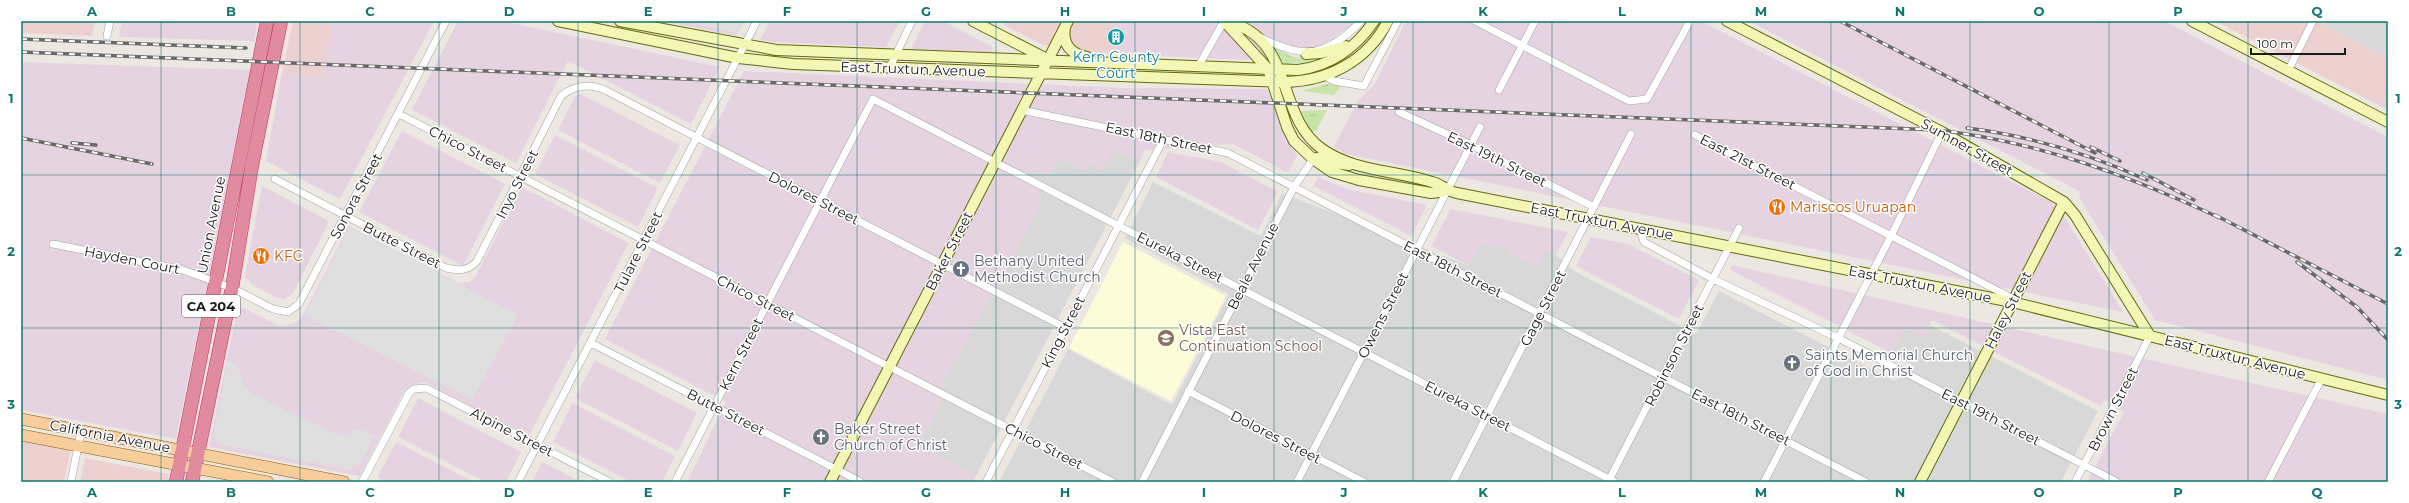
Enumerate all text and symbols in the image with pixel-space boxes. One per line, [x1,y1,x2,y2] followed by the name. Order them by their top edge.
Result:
[86,3,98,19] text: A
[226,3,236,19] text: B
[365,3,375,19] text: C
[504,3,515,19] text: D
[644,3,653,19] text: E
[783,3,791,19] text: F
[921,3,931,19] text: G
[1060,3,1070,19] text: H
[1202,3,1206,19] text: I
[1339,3,1348,19] text: J
[1478,3,1488,19] text: K
[1618,3,1626,19] text: L
[1755,3,1767,19] text: M
[1895,3,1905,19] text: N
[2034,3,2045,19] text: O
[2173,3,2183,19] text: P
[2312,3,2323,19] text: Q
[1106,27,1126,47] building icon: Kern County Court
[2251,30,2345,56] scale bar
[2257,36,2293,51] text: 100 m
[1073,48,1160,82] place label: Kern County Court
[840,57,986,81] street label: East Truxtun Avenue
[8,90,14,106] text: 1
[2395,90,2401,106] text: 1
[1918,114,2016,180] street label: Sumner Street
[1104,118,1214,158] street label: East 18th Street
[426,122,511,177] street label: Chico Street
[1444,127,1550,191] street label: East 19th Street
[1697,130,1799,194] street label: East 21st Street
[492,146,542,222] street label: Inyo Street
[326,150,386,242] street label: Sonora Street
[766,167,863,229] street label: Dolores Street
[193,175,229,275] street label: Union Avenue
[1767,197,1787,217] restaurant icon: Mariscos Uruapan
[1529,198,1675,244] street label: East Truxtun Avenue
[1790,198,1916,216] place label: Mariscos Uruapan
[610,208,666,296] street label: Tulare Street
[921,208,977,294] street label: Baker Street
[360,218,444,273] street label: Butte Street
[1223,219,1283,313] street label: Beale Avenue
[1134,227,1227,287] street label: Eureka Street
[1400,236,1506,302] street label: East 18th Street
[83,242,182,278] street label: Hayden Court
[7,243,15,259] text: 2
[2394,243,2402,259] text: 2
[251,246,271,266] restaurant icon: KFC
[274,247,303,265] place label: KFC
[974,252,1101,286] place label: Bethany United Methodist Church
[951,259,971,279] church icon: Bethany United Methodist Church
[1847,261,1993,307] street label: East Truxtun Avenue
[1516,267,1570,349] street label: Gage Street
[1354,268,1413,361] street label: Owens Street
[1981,268,2036,352] street label: Haley Street
[714,271,799,326] street label: Chico Street
[1037,293,1089,371] street label: King Street
[182,295,240,317] road number: CA 204
[1640,300,1708,409] street label: Robinson Street
[715,314,767,393] street label: Kern Street
[1179,321,1322,355] place label: Vista East Continuation School
[1156,328,1176,348] school or university icon: Vista East Continuation School
[2162,331,2308,383] street label: East Truxtun Avenue
[1805,346,1973,380] place label: Saints Memorial Church of God in Christ
[1782,353,1802,373] church icon: Saints Memorial Church of God in Christ
[2084,364,2142,454] street label: Brown Street
[1422,376,1515,436] street label: Eureka Street
[1688,384,1794,450] street label: East 18th Street
[1939,384,2044,450] street label: East 19th Street
[684,385,768,440] street label: Butte Street
[6,396,15,412] text: 3
[2393,396,2402,412] text: 3
[467,403,557,461] street label: Alpine Street
[1228,406,1325,468] street label: Dolores Street
[48,415,172,457] street label: California Avenue
[1002,419,1087,474] street label: Chico Street
[834,420,948,454] place label: Baker Street Church of Christ
[811,427,831,447] church icon: Baker Street Church of Christ
[86,484,98,500] text: A
[226,484,236,500] text: B
[365,484,375,500] text: C
[504,484,515,500] text: D
[644,484,653,500] text: E
[783,484,791,500] text: F
[921,484,931,500] text: G
[1060,484,1070,500] text: H
[1202,484,1206,500] text: I
[1339,484,1348,500] text: J
[1478,484,1488,500] text: K
[1618,484,1626,500] text: L
[1755,484,1767,500] text: M
[1895,484,1905,500] text: N
[2034,484,2045,500] text: O
[2173,484,2183,500] text: P
[2312,484,2323,500] text: Q

